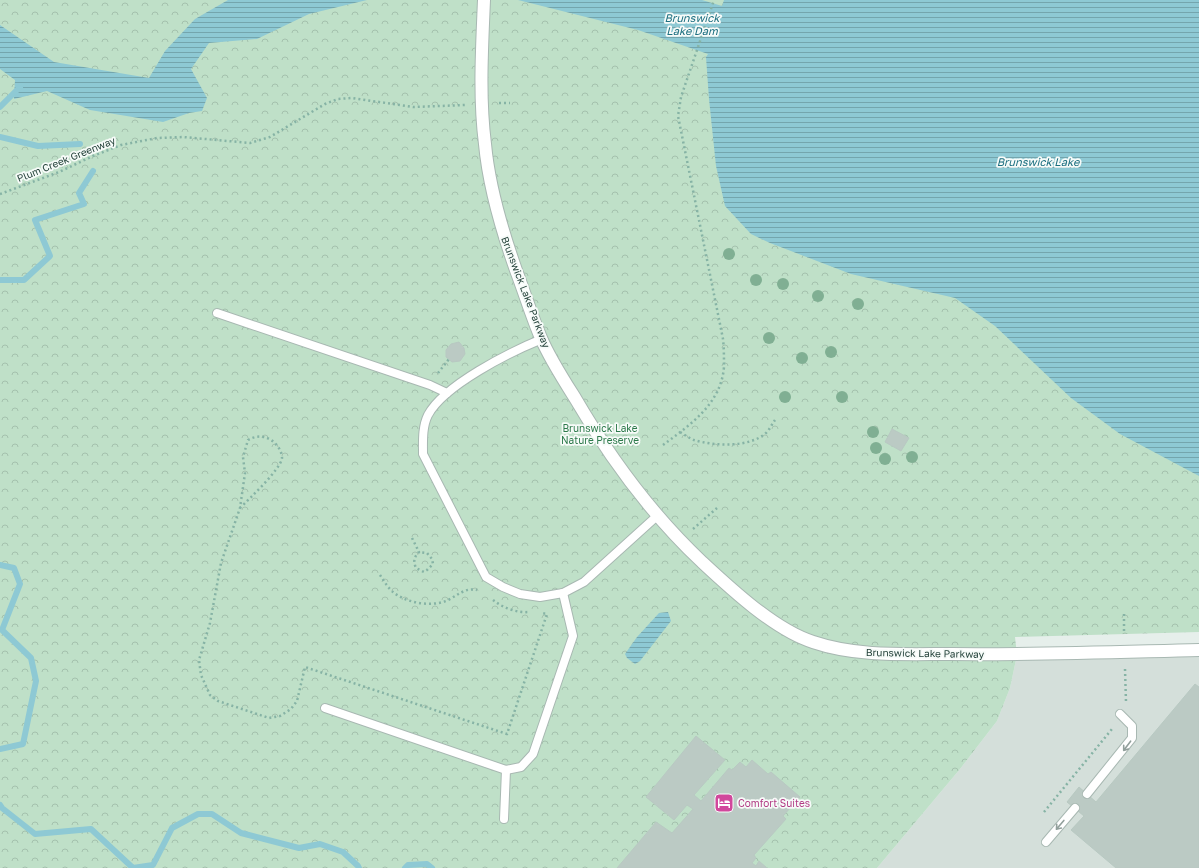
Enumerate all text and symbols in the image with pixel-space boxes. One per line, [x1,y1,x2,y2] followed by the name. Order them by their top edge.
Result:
[665,11,721,37] water label: Brunswick Lake Dam
[15,134,117,184] street label: Plum Creek Greenway
[997,155,1081,168] water label: Brunswick Lake
[499,235,553,350] street label: Brunswick Lake Parkway
[561,422,639,446] park label: Brunswick Lake Nature Preserve
[866,646,985,660] street label: Brunswick Lake Parkway
[1122,741,1131,752] one-way arrow
[713,792,735,814] hotel icon: Comfort Suites
[738,797,810,809] place label: Comfort Suites
[1056,820,1065,830] one-way arrow

